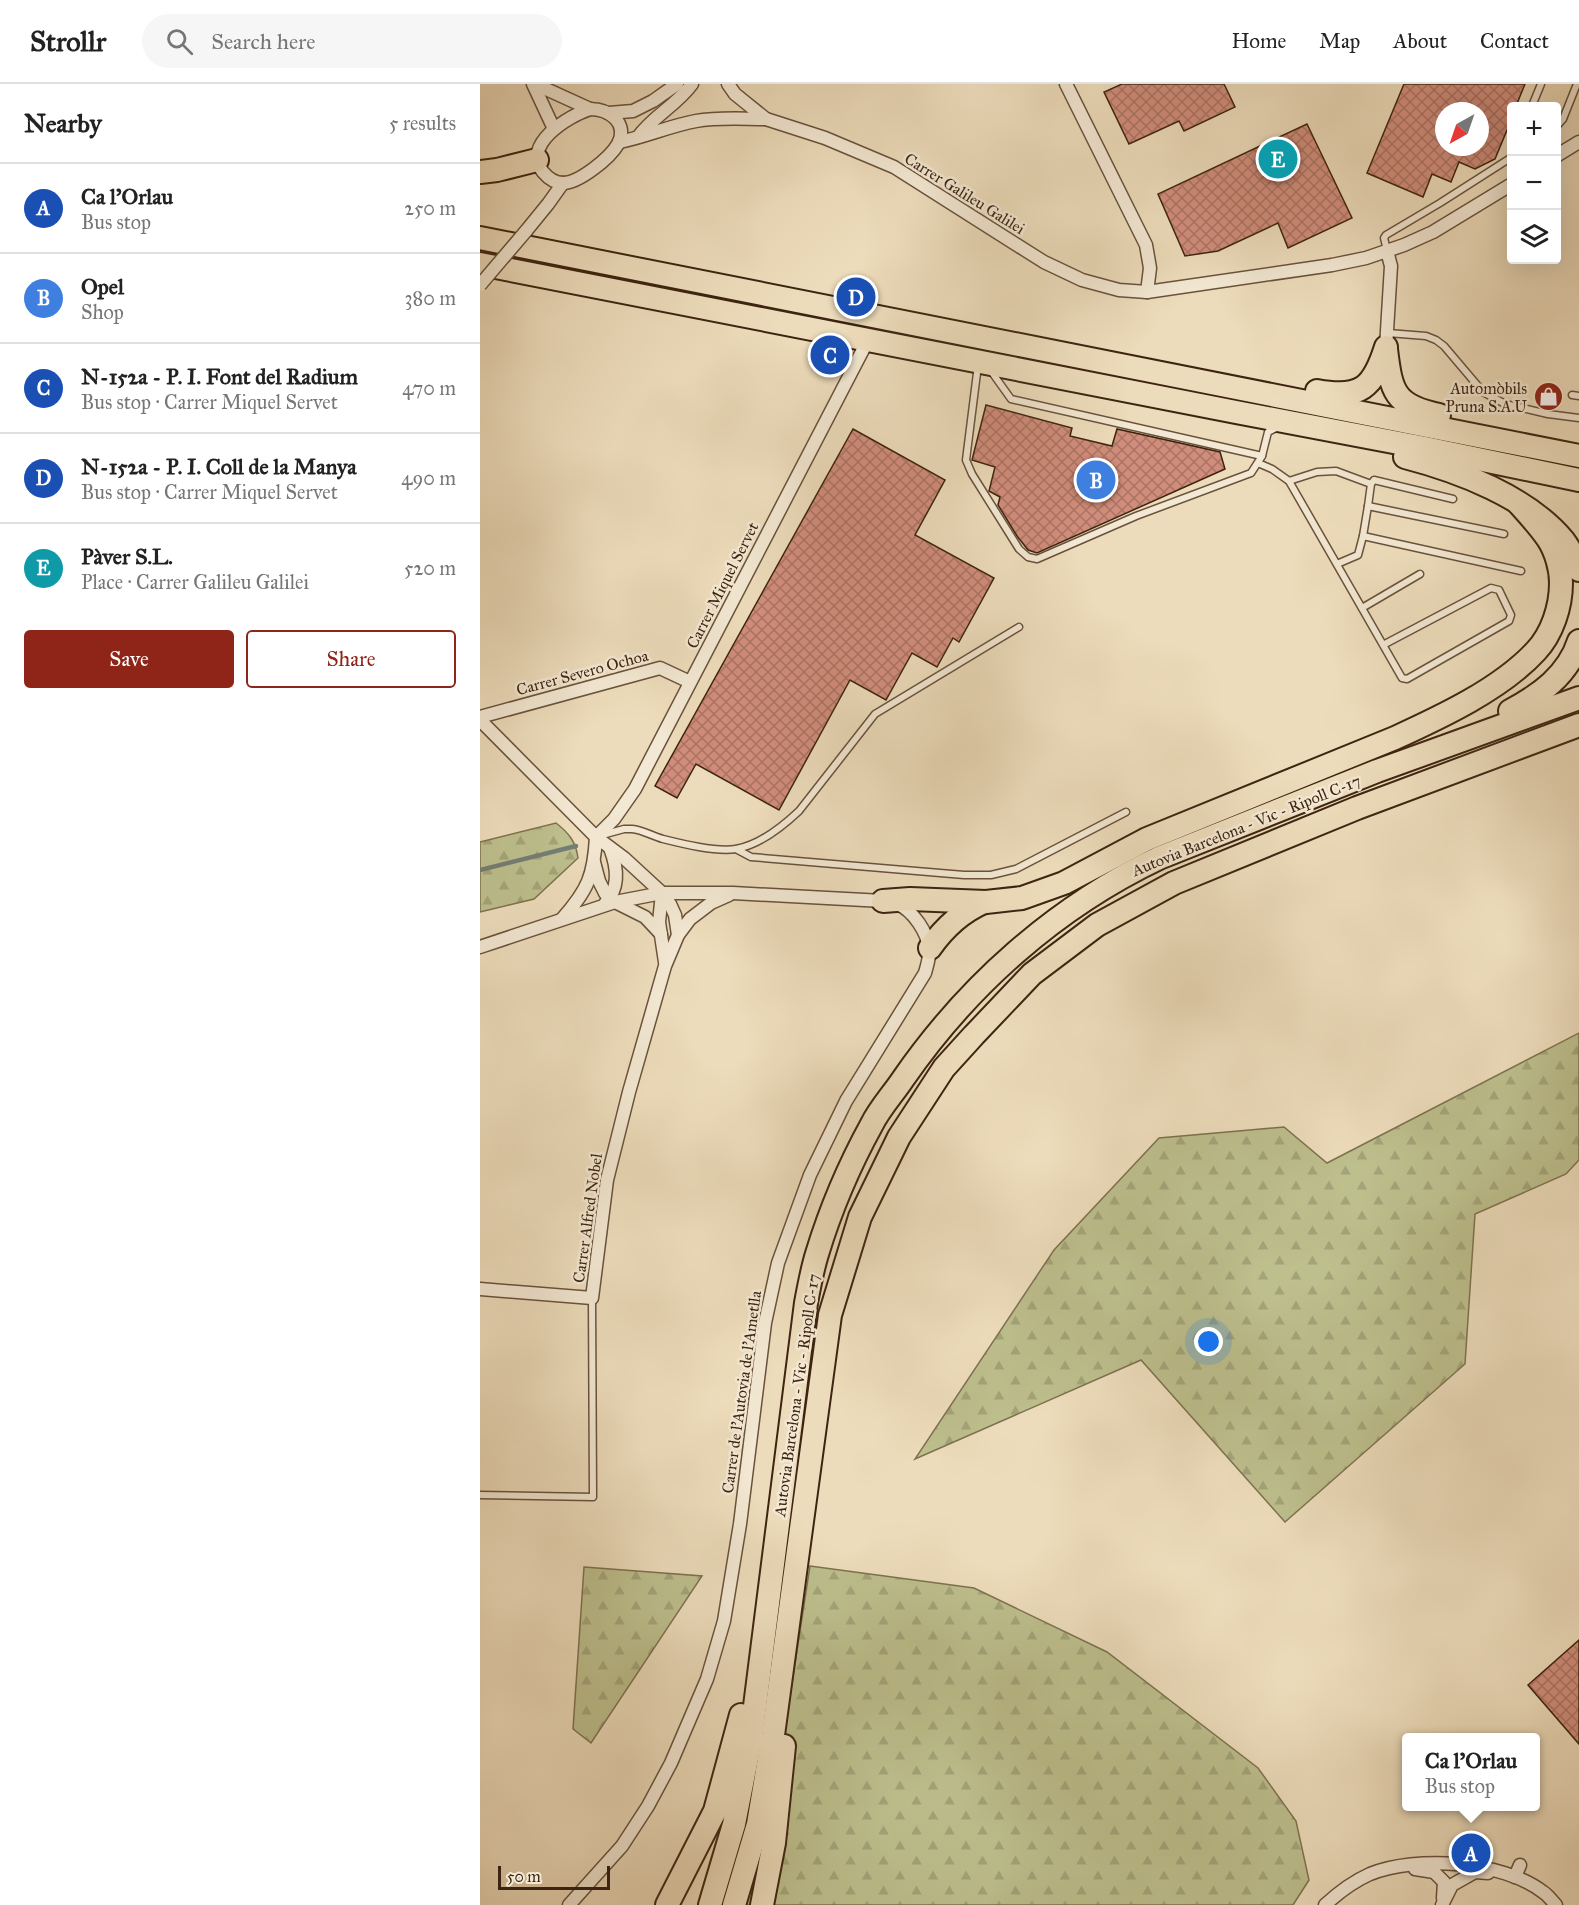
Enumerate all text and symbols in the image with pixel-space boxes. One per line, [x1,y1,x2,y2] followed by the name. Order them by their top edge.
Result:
[142,14,562,68] search box
[30,24,106,59] text: Strollr
[163,25,196,58] icon: search
[211,28,315,55] text: Search here
[1231,28,1286,54] text: Home
[1319,28,1360,54] text: Map
[1393,28,1447,54] text: About
[1480,28,1549,54] text: Contact
[1435,102,1489,156] north arrow
[1507,102,1561,264] map controls
[1507,102,1561,156] button: +
[24,107,102,139] text: Nearby
[389,111,456,135] text: 5 results
[1258,136,1298,182] pin: E
[901,149,1029,238] street label: Carrer Galileu Galilei
[1507,156,1561,210] button: −
[81,183,173,210] text: Ca l'Orlau
[37,196,50,220] text: A
[404,196,456,220] text: 250 m
[81,210,151,234] text: Bus stop
[1507,210,1561,264] button: layers
[81,273,124,300] text: Opel
[836,274,875,320] pin: D
[37,286,50,310] text: B
[405,286,456,310] text: 380 m
[81,300,124,324] text: Shop
[810,332,850,378] pin: C
[81,363,358,390] text: N-152a - P. I. Font del Radium
[37,376,50,400] text: C
[402,376,456,400] text: 470 m
[1445,379,1527,416] place label: Automòbils Pruna S.A.U
[1532,381,1564,413] shop icon: Automòbils Pruna S.A.U
[81,390,338,414] text: Bus stop · Carrer Miquel Servet
[81,453,356,480] text: N-152a - P. I. Coll de la Manya
[1076,458,1116,502] pin: B
[36,466,51,490] text: D
[401,466,456,490] text: 490 m
[81,480,338,504] text: Bus stop · Carrer Miquel Servet
[682,519,763,652] street label: Carrer Miquel Servet
[81,543,173,570] text: Pàver S.L.
[36,556,51,580] text: E
[404,556,456,580] text: 520 m
[81,570,309,594] text: Place · Carrer Galileu Galilei
[24,630,234,688] button: Save
[246,630,456,688] button: Share
[514,646,650,699] street label: Carrer Severo Ochoa
[1128,771,1363,881] street label: Autovia Barcelona - Vic - Ripoll C-17
[569,1152,606,1284] street label: Carrer Alfred Nobel
[770,1272,823,1519] street label: Autovia Barcelona - Vic - Ripoll C-17
[718,1289,765,1495] street label: Carrer de l'Autovia de l'Ametlla
[1194,1327,1223,1356] your location
[1402,1733,1540,1811] popup
[1425,1747,1517,1774] text: Ca l'Orlau
[1425,1774,1495,1798] text: Bus stop
[1452,1830,1490,1876] pin: A
[498,1863,610,1890] scale bar
[507,1867,541,1886] text: 50 m

